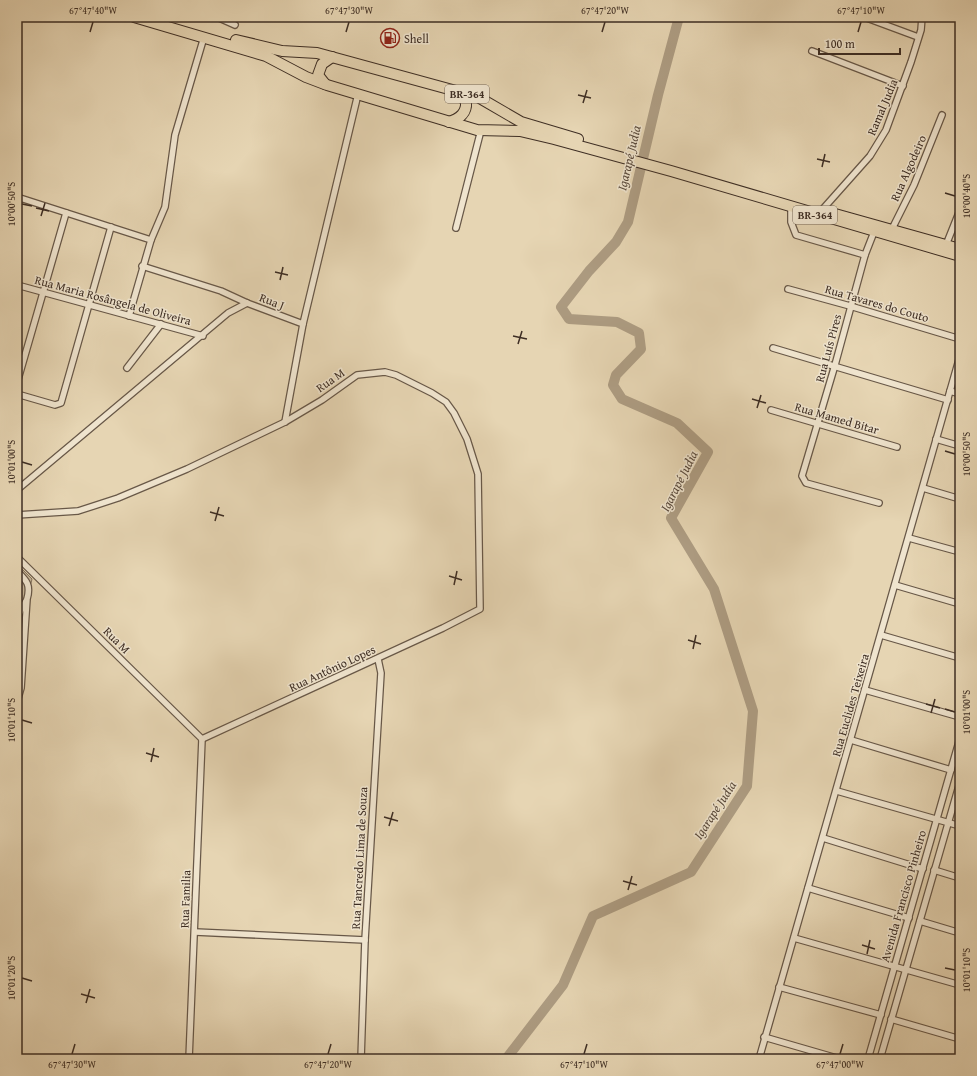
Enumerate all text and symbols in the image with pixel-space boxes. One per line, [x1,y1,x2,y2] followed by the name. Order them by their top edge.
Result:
[69,3,117,18] text: 67°47'40"W
[325,3,373,18] text: 67°47'30"W
[581,3,629,18] text: 67°47'20"W
[837,3,885,18] text: 67°47'10"W
[379,27,401,49] fuel station icon: Shell
[404,30,430,47] place label: Shell
[819,30,900,56] scale bar
[825,35,855,52] text: 100 m
[862,76,902,138] street label: Ramal Judia
[445,85,489,103] road number: BR-364
[612,124,646,192] water label: Igarapé Judia
[886,132,930,204] street label: Rua Algodeiro
[959,174,974,218] text: 10°00'40"S
[4,182,19,226] text: 10°00'50"S
[793,206,837,224] road number: BR-364
[33,271,193,329] street label: Rua Maria Rosângela de Oliveira
[823,280,931,326] street label: Rua Tavares do Couto
[257,288,287,314] street label: Rua J
[811,312,845,384] street label: Rua Luís Pires
[312,364,348,396] street label: Rua M
[793,398,881,438] street label: Rua Mamed Bitar
[959,432,974,476] text: 10°00'50"S
[4,440,19,484] text: 10°01'00"S
[656,447,702,515] water label: Igarapé Judia
[100,623,134,657] street label: Rua M
[286,640,378,696] street label: Rua Antônio Lopes
[827,651,873,758] street label: Rua Euclides Teixeira
[959,690,974,734] text: 10°01'00"S
[4,698,19,742] text: 10°01'10"S
[689,777,741,843] water label: Igarapé Judia
[347,786,371,930] street label: Rua Tancredo Lima de Souza
[876,828,930,964] street label: Avenida Francisco Pinheiro
[175,869,195,928] street label: Rua Familia
[959,948,974,992] text: 10°01'10"S
[4,956,19,1000] text: 10°01'20"S
[48,1057,96,1072] text: 67°47'30"W
[304,1057,352,1072] text: 67°47'20"W
[560,1057,608,1072] text: 67°47'10"W
[816,1057,864,1072] text: 67°47'00"W

